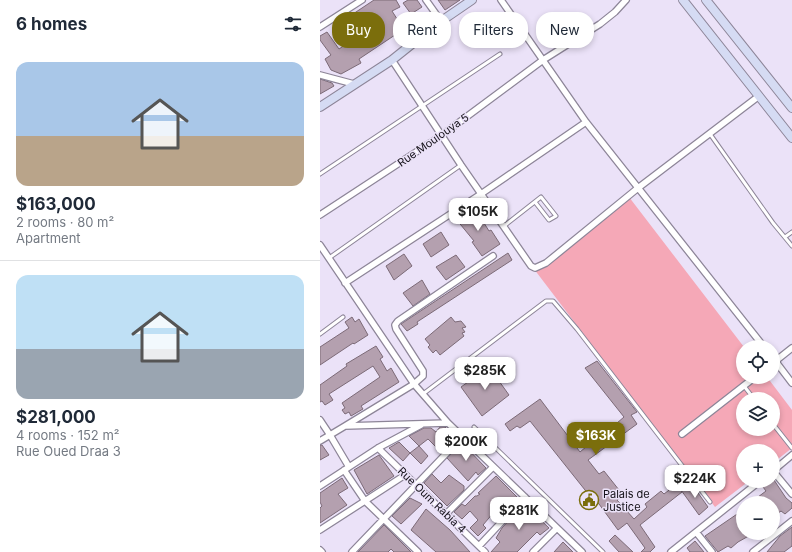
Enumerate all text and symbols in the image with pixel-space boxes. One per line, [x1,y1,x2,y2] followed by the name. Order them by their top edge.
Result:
[332,12,385,48] chip: Buy
[393,12,451,48] chip: Rent
[459,12,528,48] chip: Filters
[536,12,594,48] chip: New
[282,13,304,35] icon: filters
[16,14,87,34] text: 6 homes
[124,88,196,160] icon: home
[395,110,472,170] street label: Rue Moulouya 5
[16,194,96,214] text: $163,000
[450,198,506,232] pin: $105K
[458,203,498,219] text: $105K
[16,214,114,230] text: 2 rooms · 80 m²
[16,230,81,246] text: Apartment
[124,301,196,373] icon: home
[736,340,780,540] map controls
[736,340,780,384] button: locate
[457,357,513,391] pin: $285K
[464,362,506,378] text: $285K
[736,392,780,436] button: layers
[16,407,96,427] text: $281,000
[568,422,624,456] pin: $163K
[16,427,120,443] text: 4 rooms · 152 m²
[576,427,616,443] text: $163K
[438,428,494,462] pin: $200K
[444,433,488,449] text: $200K
[16,443,121,459] text: Rue Oued Draa 3
[736,444,780,488] button: +
[395,464,469,536] street label: Rue Oum Rabia 4
[667,465,723,499] pin: $224K
[674,470,716,486] text: $224K
[603,487,650,514] place label: Palais de Justice
[578,489,600,511] public building icon: Palais de Justice
[736,496,780,540] button: −
[491,497,547,531] pin: $281K
[499,502,539,518] text: $281K

